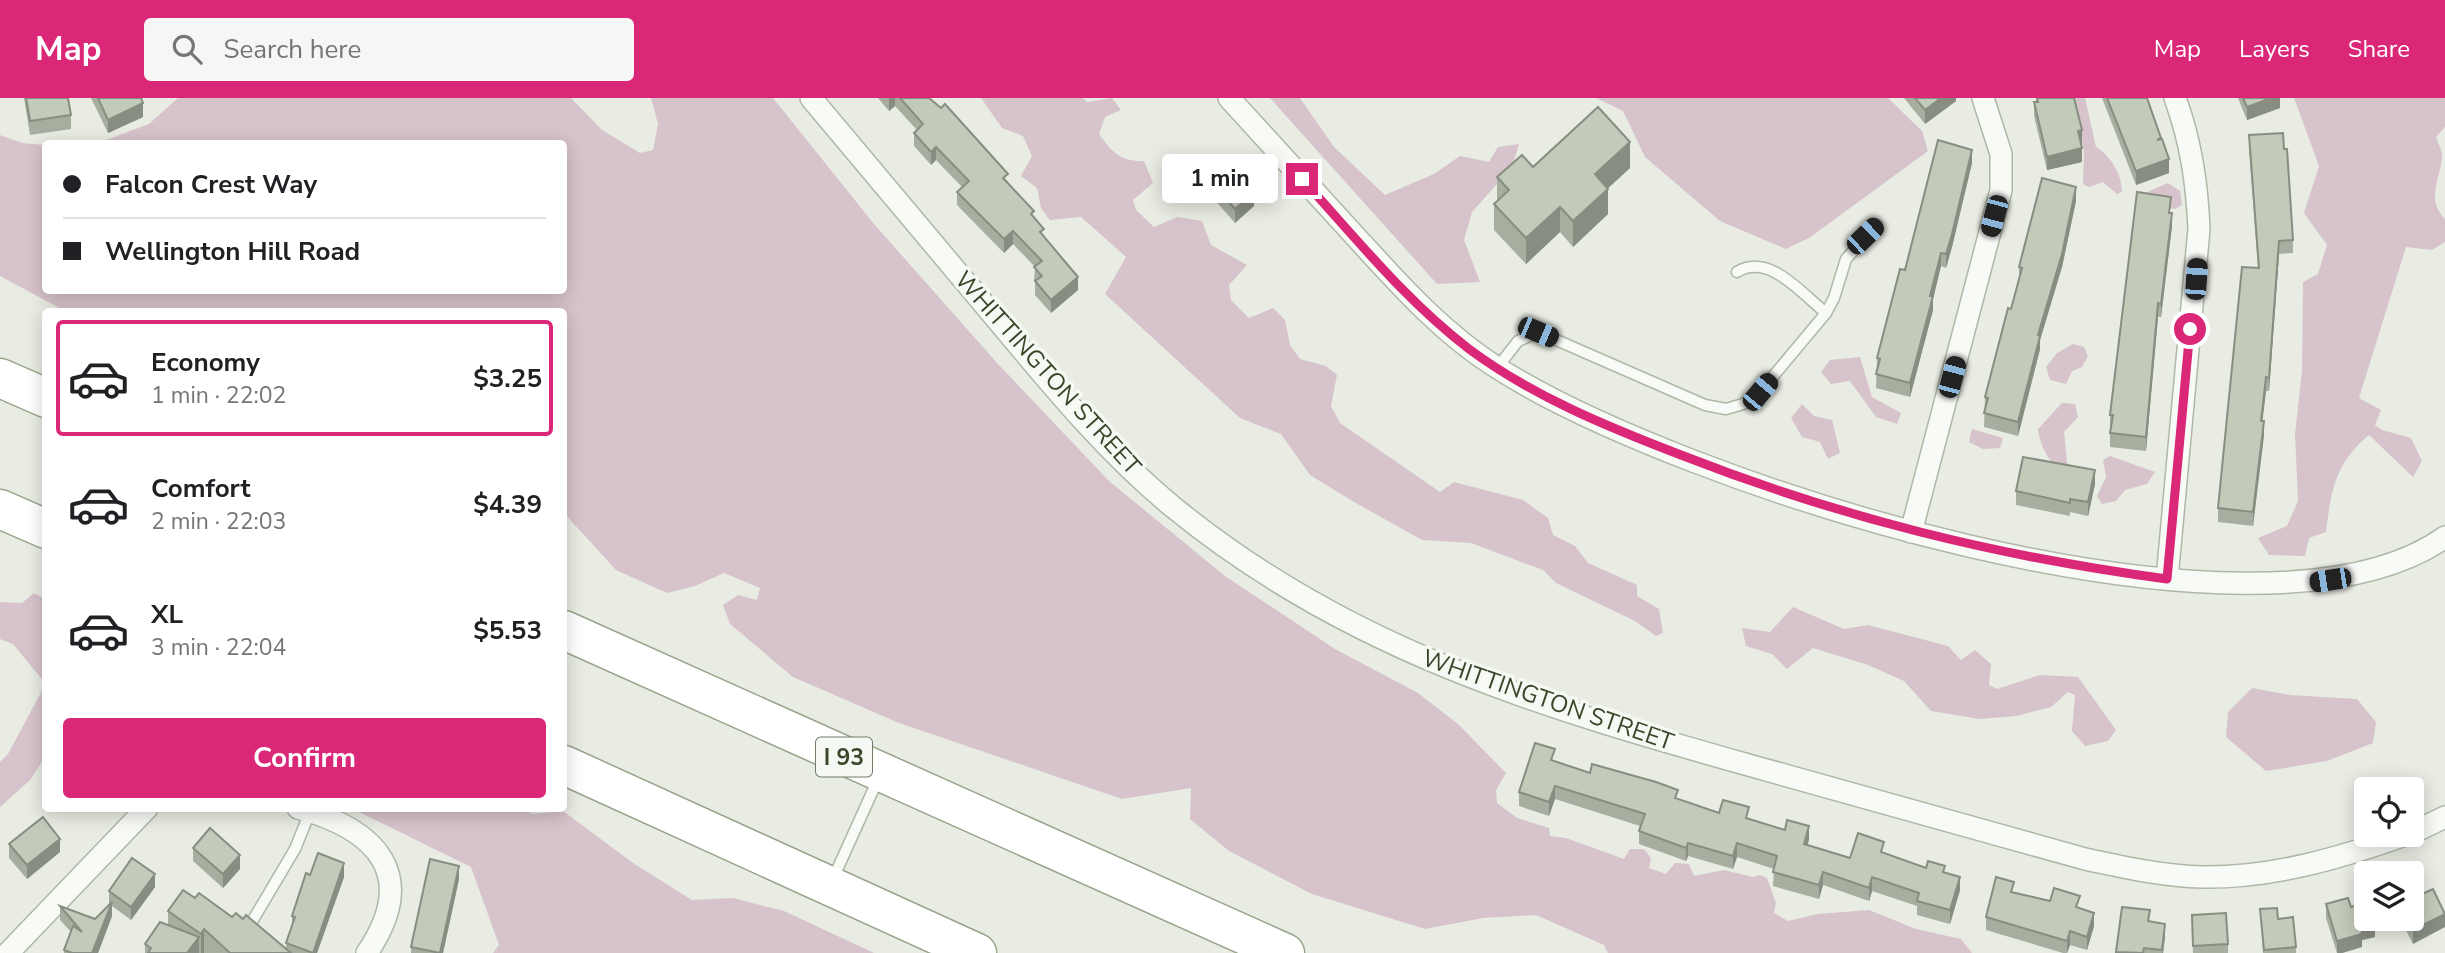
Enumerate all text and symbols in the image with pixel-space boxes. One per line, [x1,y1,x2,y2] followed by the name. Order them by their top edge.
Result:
[144,18,634,81] search box
[35,27,102,72] text: Map
[168,30,206,68] icon: search
[224,32,361,67] text: Search here
[2154,33,2201,65] text: Map
[2239,33,2310,65] text: Layers
[2348,33,2410,65] text: Share
[1162,154,1278,204] callout: 1 min
[1190,163,1250,194] text: 1 min
[1286,163,1318,195] route end
[105,167,317,202] text: Falcon Crest Way
[1979,193,2010,239] car
[1843,214,1888,258] car
[105,234,360,269] text: Wellington Hill Road
[2185,257,2208,301] car
[948,264,1149,482] street label: WHITTINGTON STREET
[2174,313,2206,345] route start
[1515,314,1562,350] car
[151,345,260,380] text: Economy
[67,347,130,410] icon: car
[1937,354,1968,400] car
[473,361,542,396] text: $3.25
[1739,369,1782,415] car
[151,380,286,411] text: 1 min · 22:02
[151,471,251,506] text: Comfort
[67,473,130,536] icon: car
[473,487,542,522] text: $4.39
[151,506,286,537] text: 2 min · 22:03
[2308,566,2353,594] car
[151,597,183,632] text: XL
[67,599,130,662] icon: car
[473,613,542,648] text: $5.53
[151,632,286,663] text: 3 min · 22:04
[1418,642,1678,758] street label: WHITTINGTON STREET
[63,718,546,798] button: Confirm
[816,737,872,776] road number: I 93
[2354,777,2424,931] map controls
[2354,777,2424,847] button: locate
[2354,861,2424,931] button: layers

